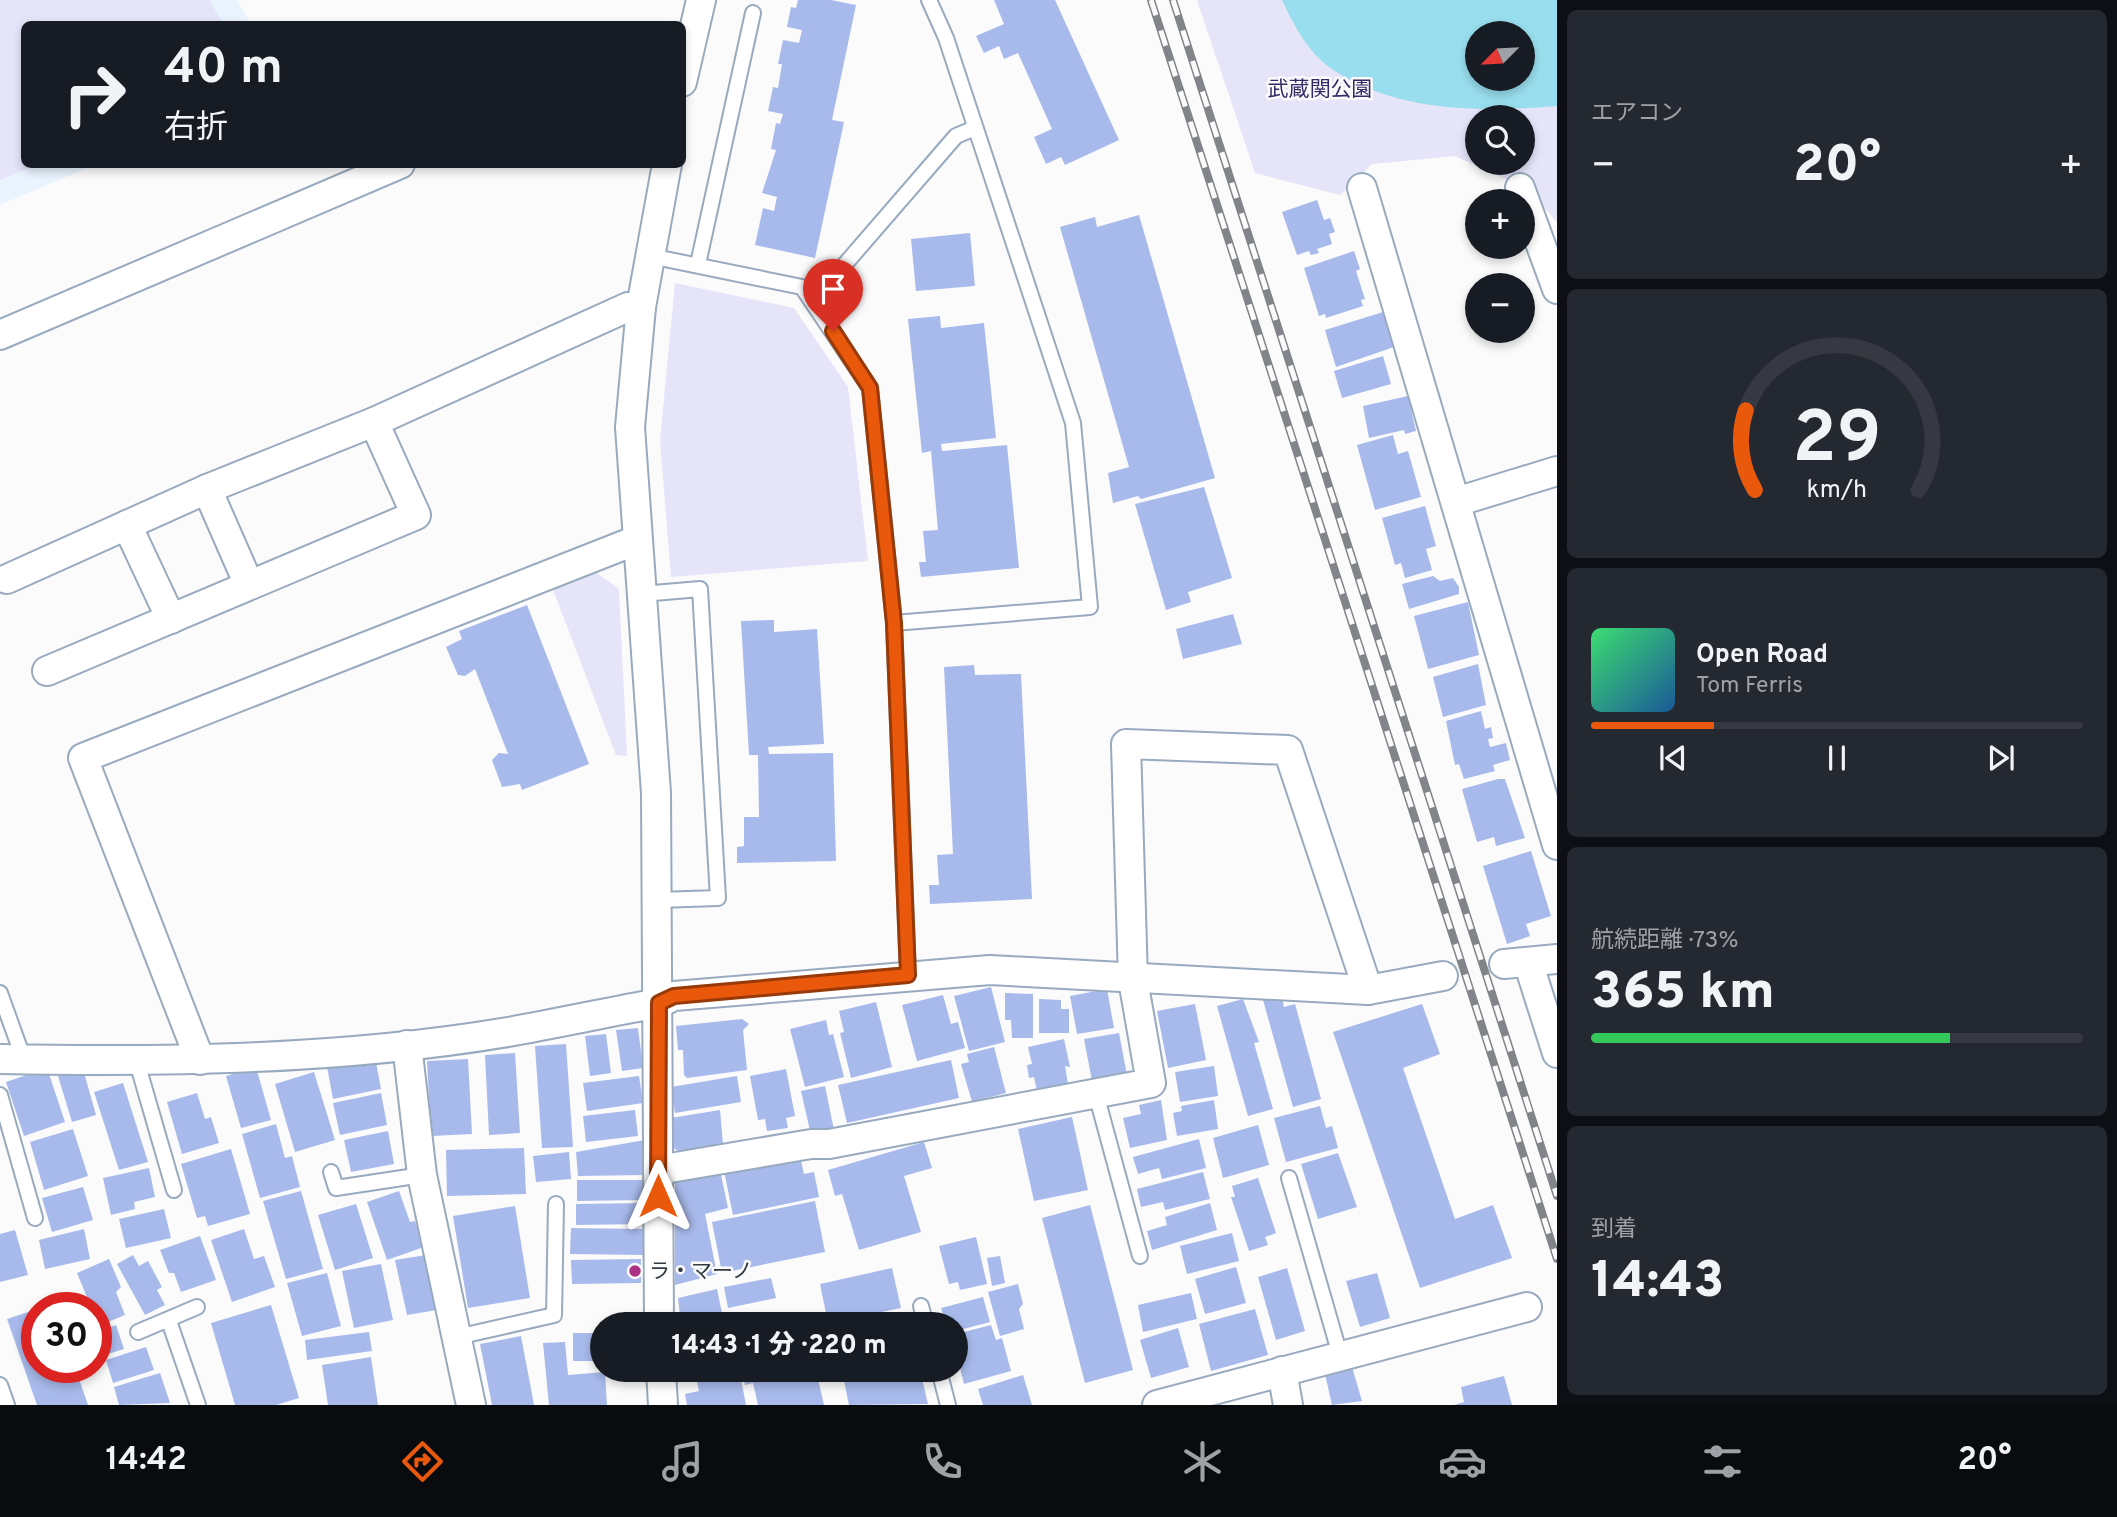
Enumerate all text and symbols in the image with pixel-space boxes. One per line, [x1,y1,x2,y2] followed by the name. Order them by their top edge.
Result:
[1465,21,1535,91] north arrow
[1465,21,1535,343] map controls
[164,39,283,101] text: 40 m
[49,49,140,140] icon: right
[1268,77,1373,104] park label: 武蔵関公園
[1591,100,1683,129] text: エアコン
[1465,105,1535,175] button: search
[164,109,228,149] text: 右折
[1793,134,1881,200] text: 20°
[1591,143,1616,192] text: −
[2058,143,2083,192] text: +
[1465,189,1535,259] button: +
[803,259,863,331] pin
[814,270,852,308] icon: arrive
[1465,273,1535,343] button: −
[1792,396,1882,488] text: 29
[1807,474,1867,506] text: km/h
[1696,639,1828,672] text: Open Road
[1696,672,1803,701] text: Tom Ferris
[1654,739,1692,777] icon: previous
[1818,739,1856,777] icon: pause
[1982,739,2020,777] icon: next
[1591,927,1738,956] text: 航続距離 · 73%
[1591,961,1775,1027] text: 365 km
[621,1159,695,1233] position arrow
[1591,1216,1637,1245] text: 到着
[1591,1250,1724,1316] text: 14:43
[649,1259,753,1286] place label: ラ・マーノ
[627,1263,643,1279] marker: ラ・マーノ
[21,1292,112,1383] speed limit sign: 30
[671,1330,887,1363] text: 14:43 · 1 分 · 220 m
[398,1437,447,1486] icon: directions
[658,1437,707,1486] icon: music
[918,1437,967,1486] icon: phone
[1178,1437,1227,1486] icon: climate
[1438,1437,1487,1486] icon: car
[1698,1437,1747,1486] icon: filters
[105,1441,187,1481] text: 14:42
[1958,1441,2011,1481] text: 20°

